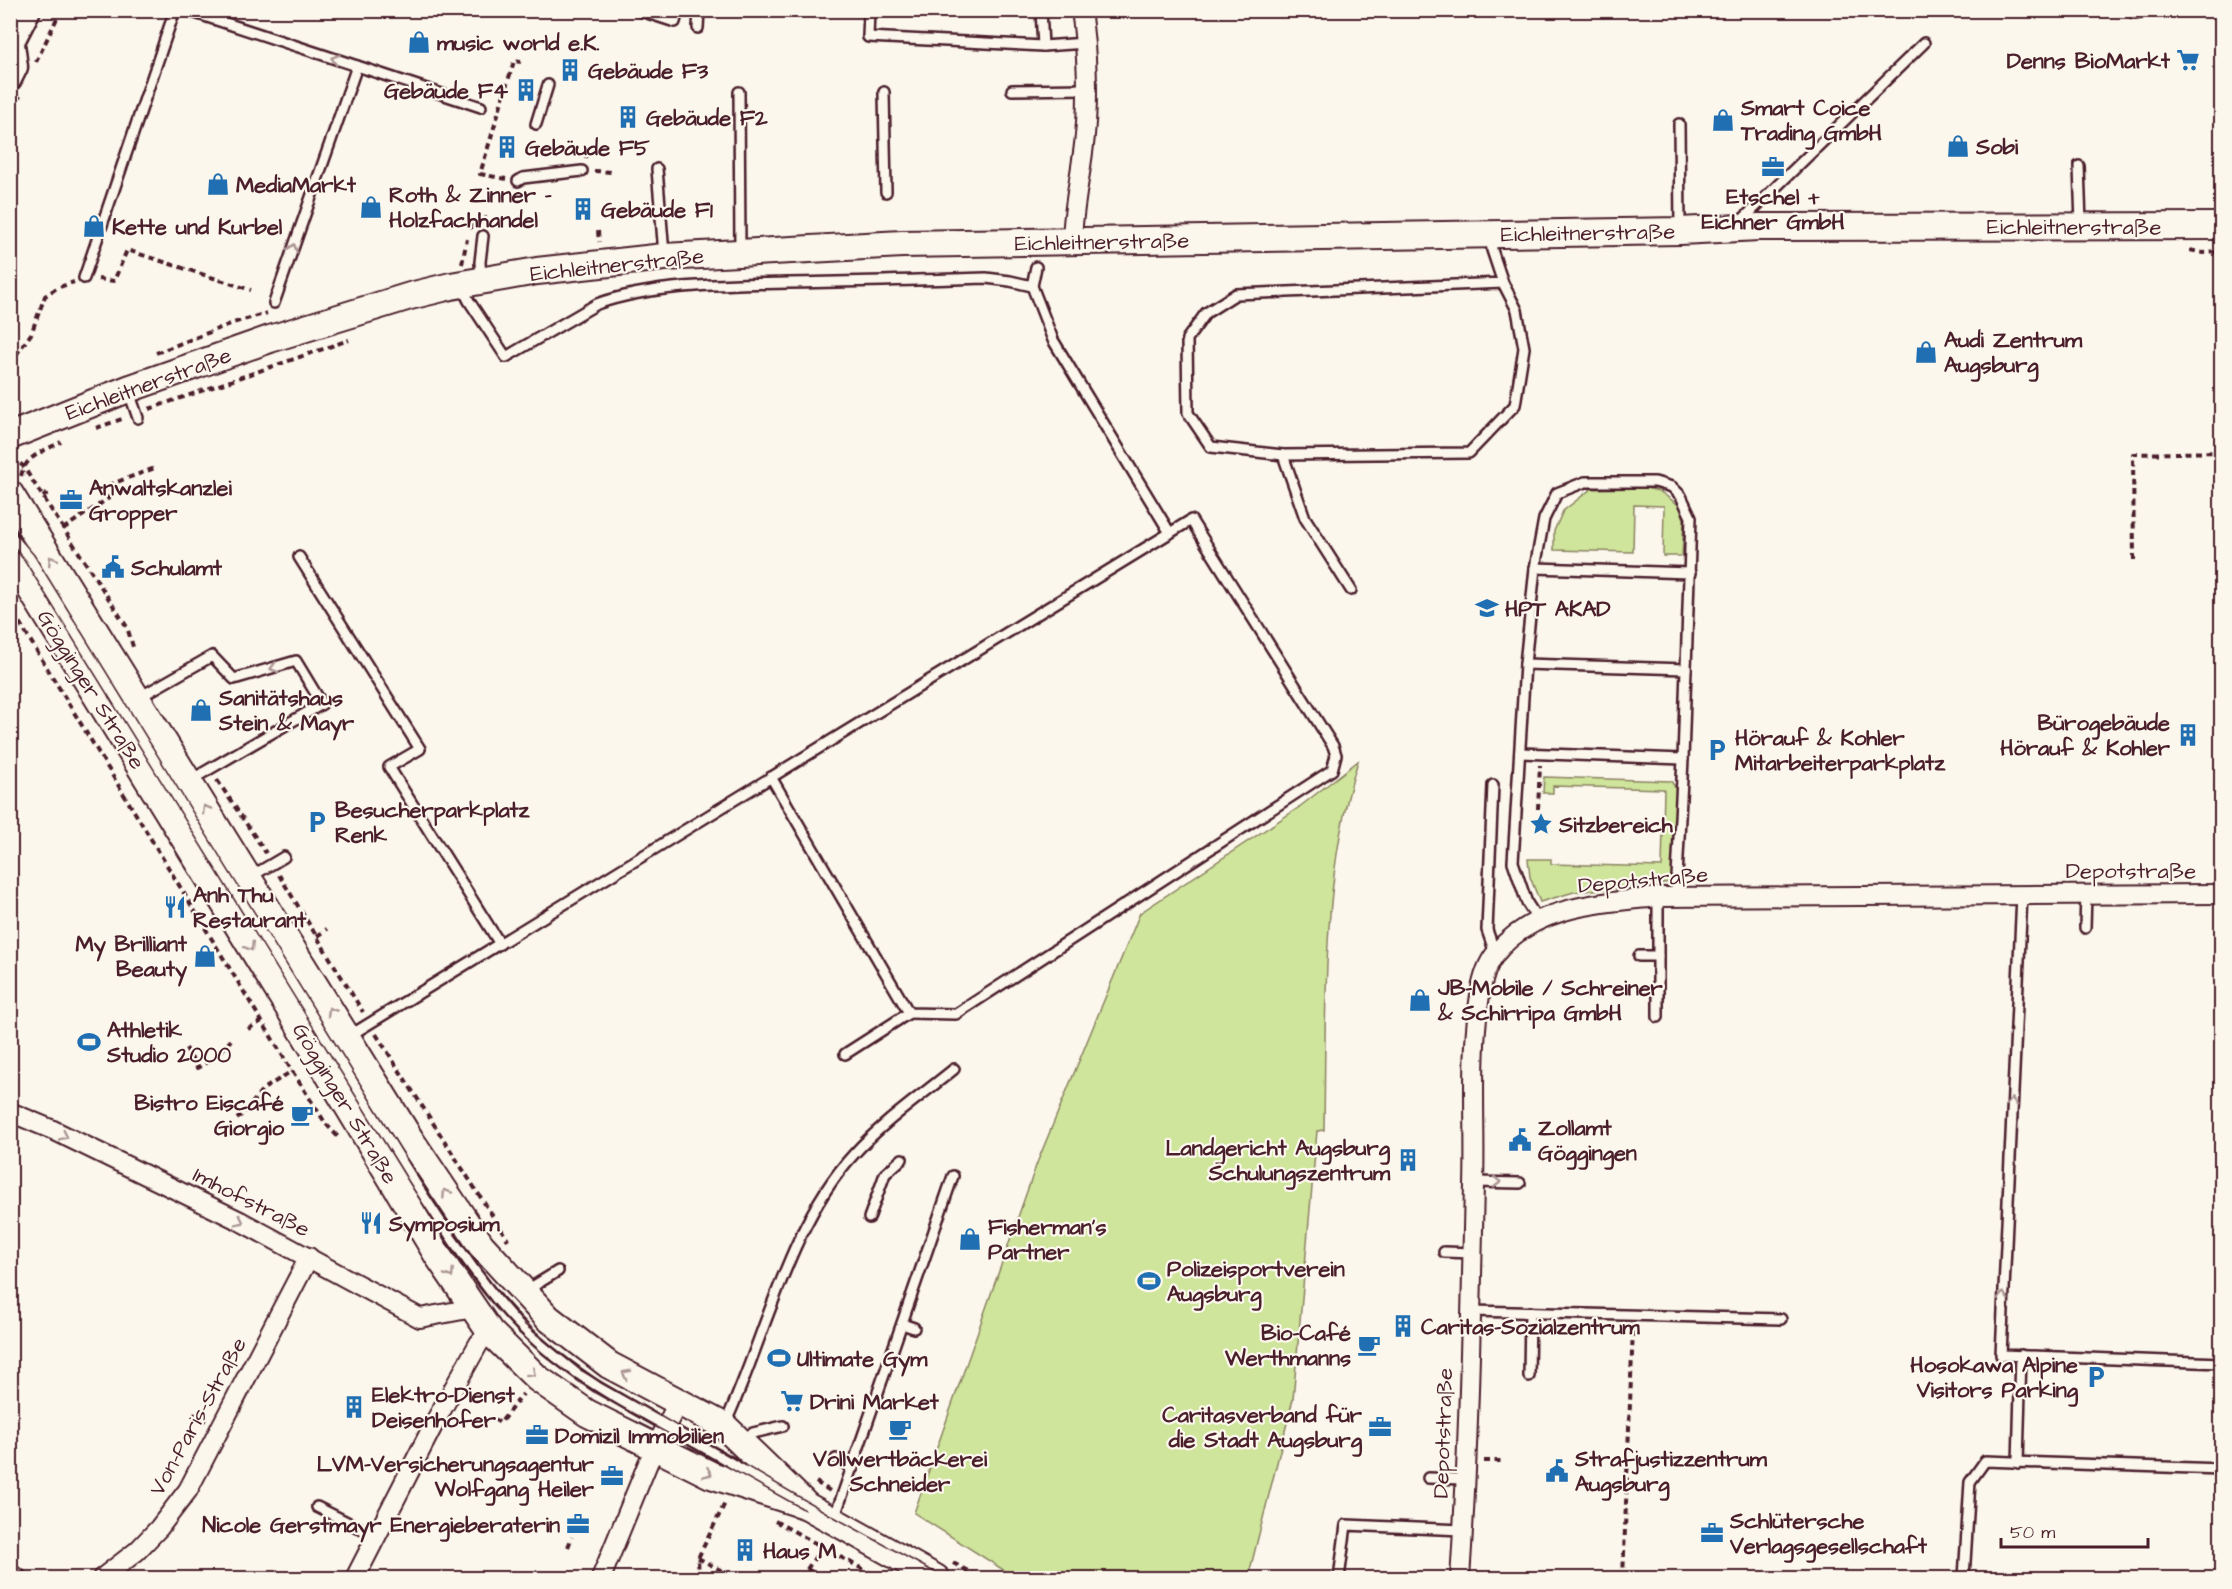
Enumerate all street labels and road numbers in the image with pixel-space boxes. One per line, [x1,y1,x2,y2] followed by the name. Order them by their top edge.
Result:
[1987,212,2161,243] street label: Eichleitnerstraße
[1500,216,1676,251] street label: Eichleitnerstraße
[1014,225,1190,260] street label: Eichleitnerstraße
[529,241,706,290] street label: Eichleitnerstraße
[61,340,236,429] street label: Eichleitnerstraße
[28,604,152,776] street label: Gögginger Straße
[2066,856,2196,887] street label: Depotstraße
[1577,859,1710,902] street label: Depotstraße
[284,1017,405,1191] street label: Gögginger Straße
[187,1160,315,1245] street label: Imhofstraße
[142,1332,255,1501] street label: Von-Paris-Straße
[1426,1367,1461,1499] street label: Depotstraße

